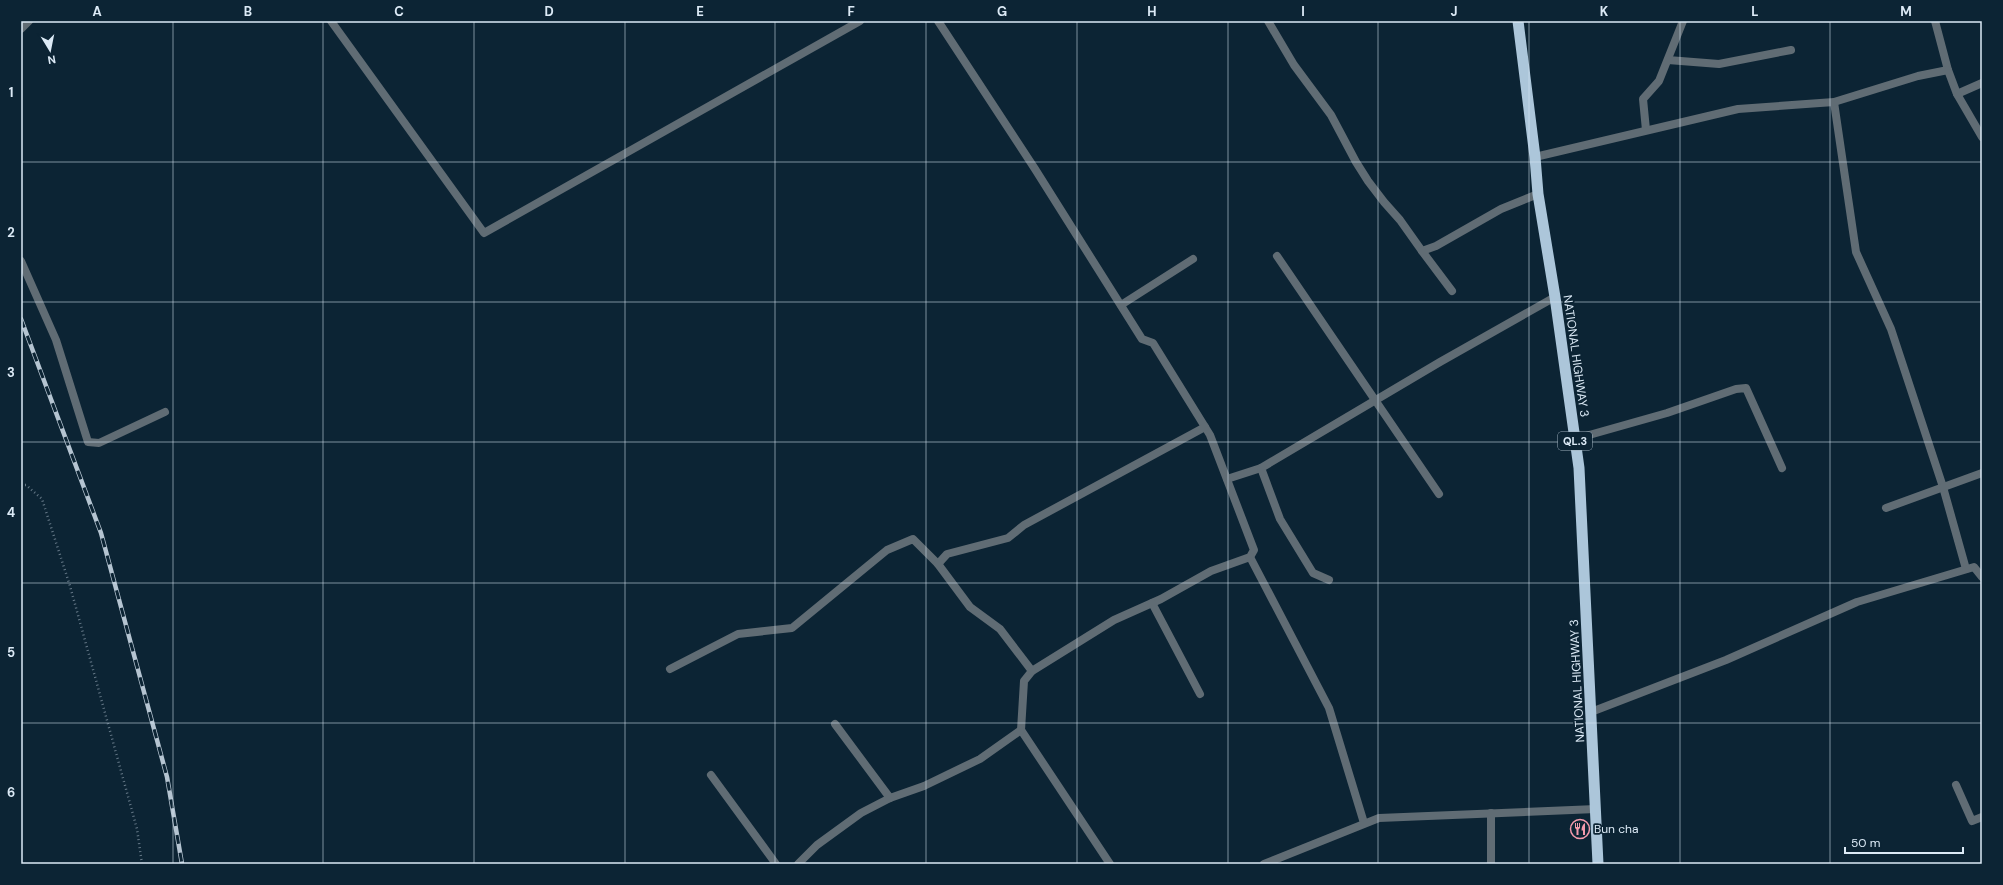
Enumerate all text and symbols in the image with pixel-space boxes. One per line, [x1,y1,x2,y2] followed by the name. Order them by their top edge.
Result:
[92,3,102,20] text: A
[244,3,252,20] text: B
[394,3,404,20] text: C
[544,3,554,20] text: D
[696,3,704,20] text: E
[847,3,855,20] text: F
[997,3,1007,20] text: G
[1147,3,1157,20] text: H
[1301,3,1305,20] text: I
[1450,3,1458,20] text: J
[1600,3,1609,20] text: K
[1751,3,1759,20] text: L
[1900,3,1912,20] text: M
[30,30,70,70] north arrow
[47,52,57,67] text: N
[9,84,13,101] text: 1
[7,224,15,241] text: 2
[1559,294,1593,418] street label: NATIONAL HIGHWAY 3
[7,364,15,381] text: 3
[1558,432,1592,450] road number: QL.3
[7,504,15,521] text: 4
[1566,619,1588,743] street label: NATIONAL HIGHWAY 3
[7,644,15,661] text: 5
[7,784,15,801] text: 6
[1569,818,1591,840] restaurant icon: Bun cha
[1594,821,1638,837] place label: Bun cha
[1845,829,1963,855] scale bar
[1851,835,1880,851] text: 50 m

